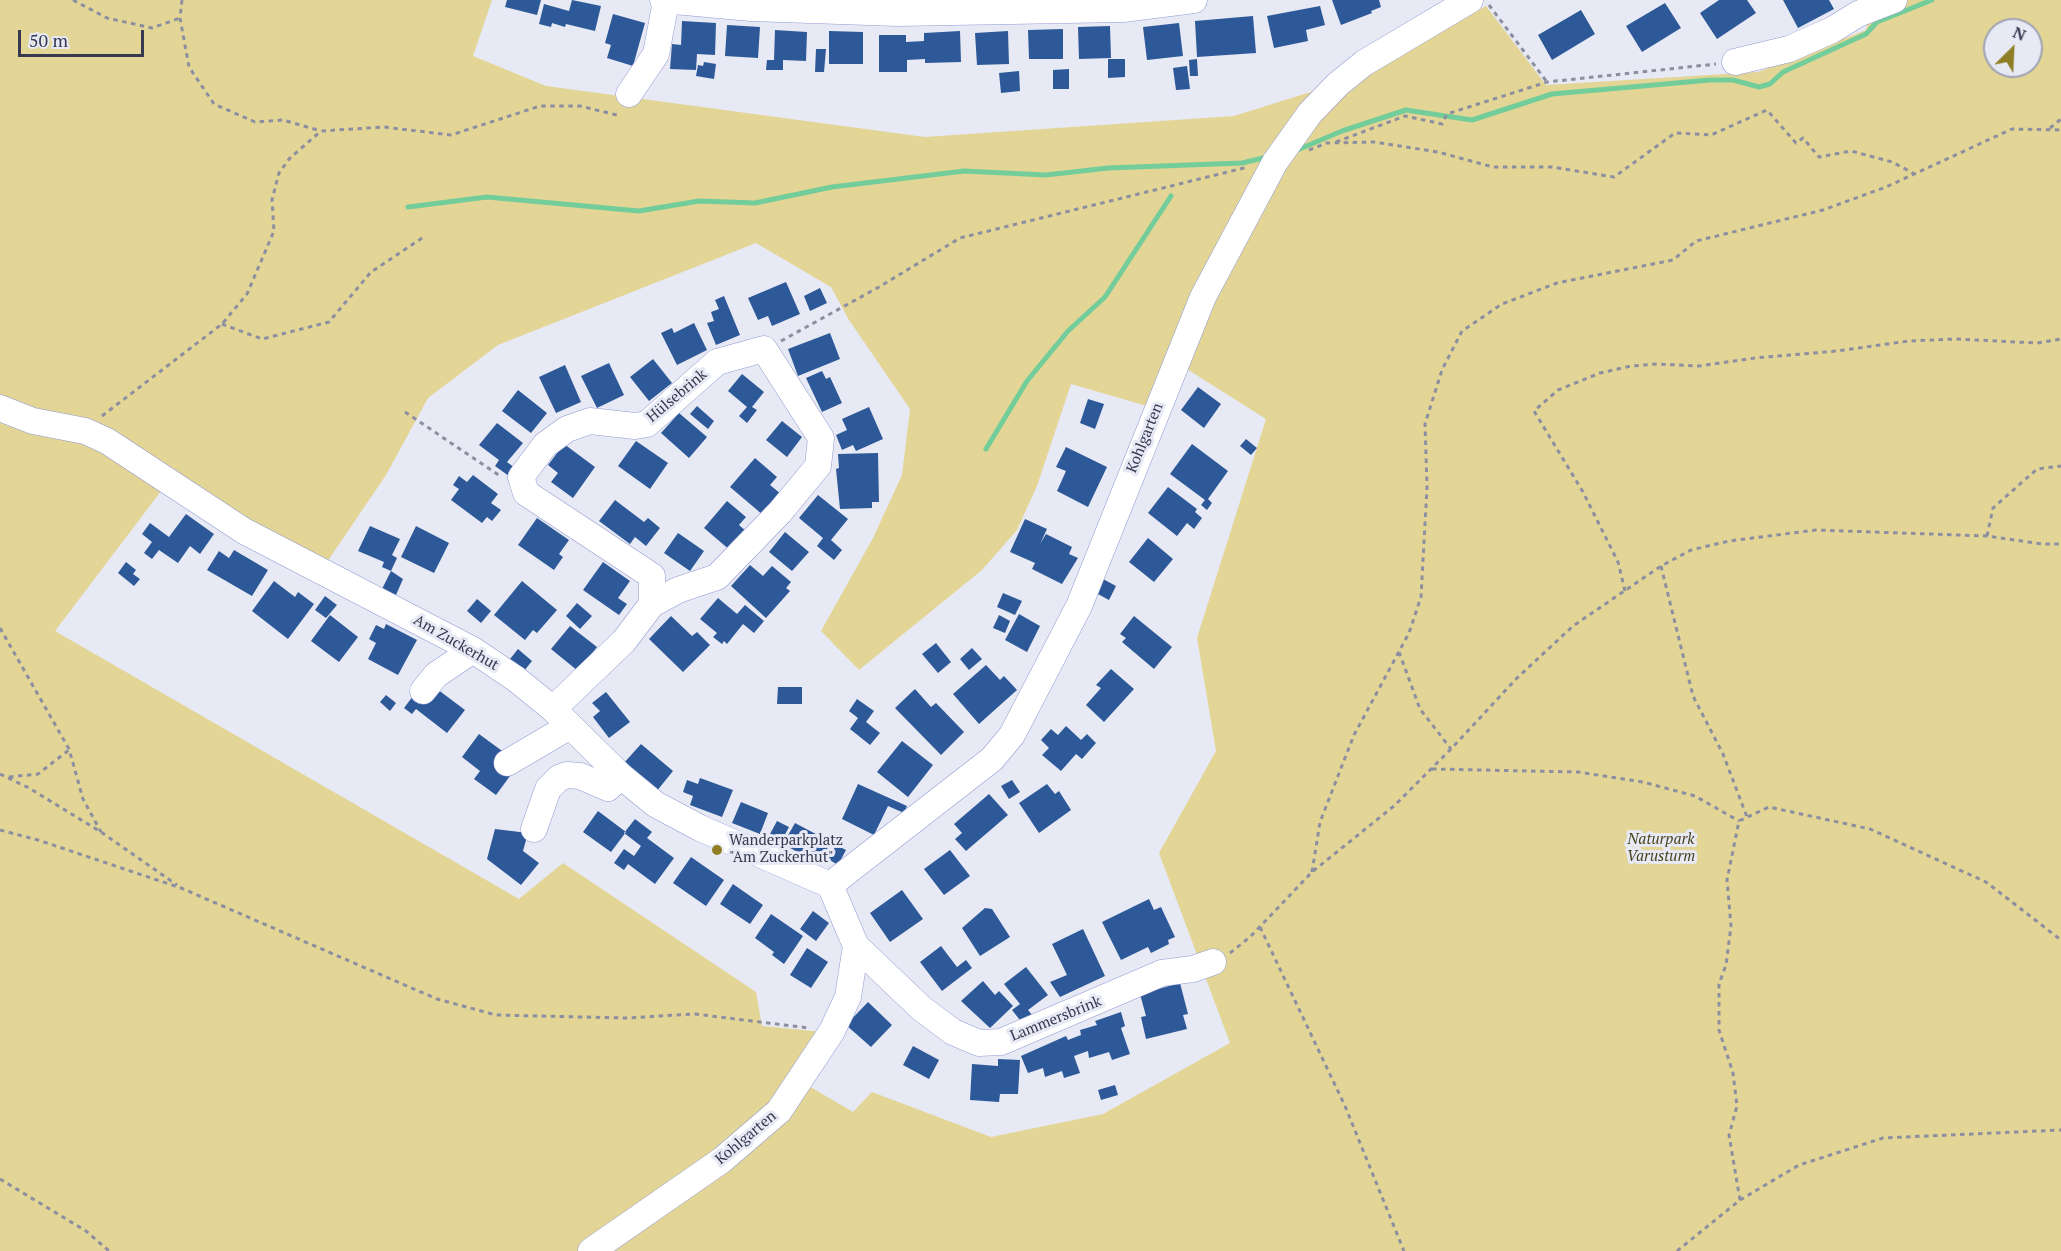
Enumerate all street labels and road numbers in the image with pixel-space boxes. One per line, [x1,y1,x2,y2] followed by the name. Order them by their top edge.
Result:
[643,366,711,426] street label: Hülsebrink
[1123,400,1167,476] street label: Kohlgarten
[410,611,502,675] street label: Am Zuckerhut
[1008,993,1104,1045] street label: Lammersbrink
[712,1107,780,1169] street label: Kohlgarten

